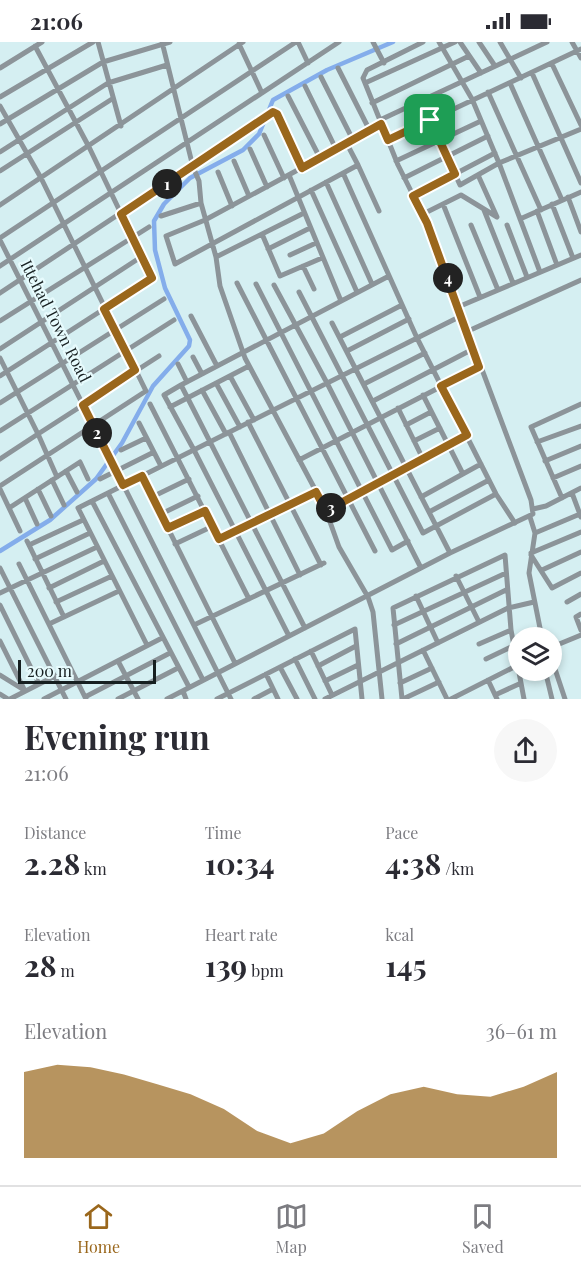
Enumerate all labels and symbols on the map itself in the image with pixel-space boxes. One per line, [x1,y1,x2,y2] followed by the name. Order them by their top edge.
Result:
[404,94,455,145] pin
[152,169,182,199] pin: 1
[17,256,96,385] street label: Ittehad Town Road
[433,263,463,293] pin: 4
[82,418,112,448] pin: 2
[316,493,346,523] pin: 3
[18,657,156,684] scale bar

